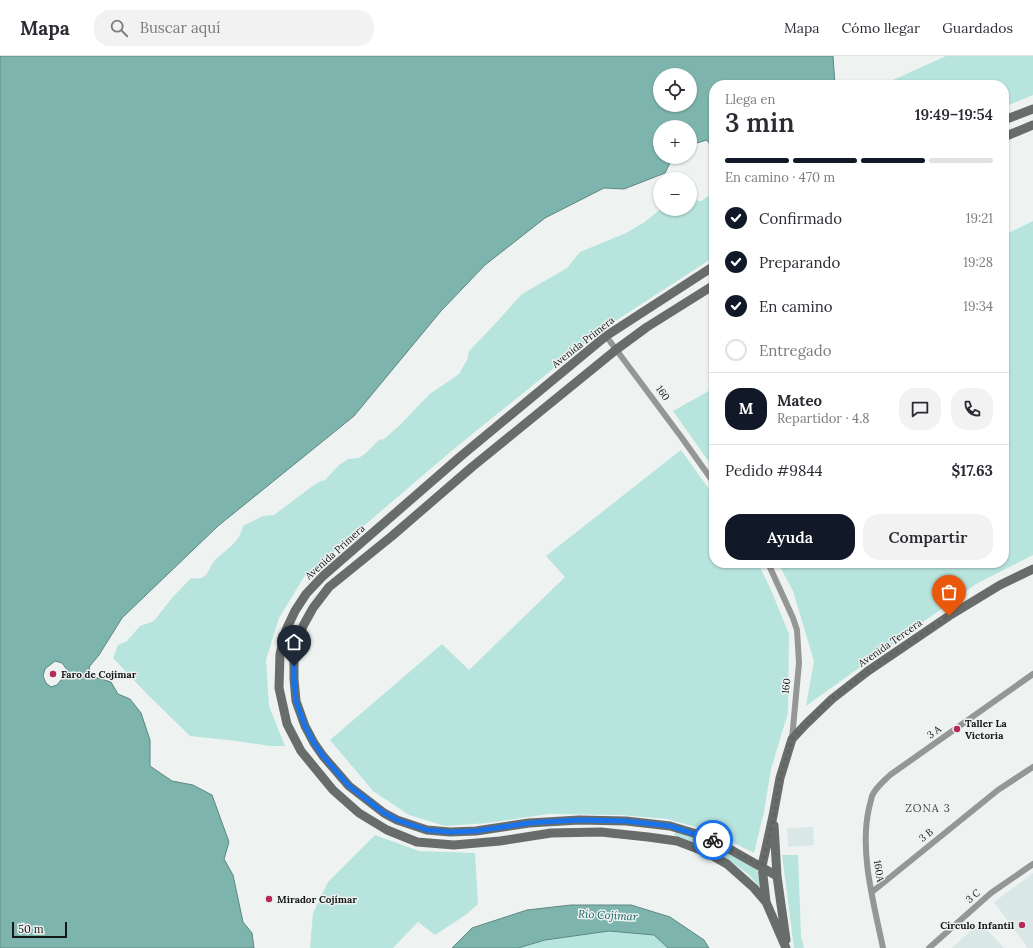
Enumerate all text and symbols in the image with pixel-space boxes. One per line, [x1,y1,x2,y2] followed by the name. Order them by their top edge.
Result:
[94,10,374,46] search box
[20,16,70,40] text: Mapa
[108,17,130,39] icon: search
[140,18,220,37] text: Buscar aquí
[784,19,820,37] text: Mapa
[842,19,920,37] text: Cómo llegar
[942,19,1013,37] text: Guardados
[653,68,697,216] map controls
[653,68,697,112] button: locate
[725,91,775,108] text: Llega en
[915,105,993,124] text: 19:49–19:54
[725,106,795,139] text: 3 min
[653,120,697,164] button: +
[725,169,835,186] text: En camino · 470 m
[653,172,697,216] button: −
[725,207,747,229] icon: check
[759,209,842,228] text: Confirmado
[966,210,993,227] text: 19:21
[725,251,747,273] icon: check
[759,253,840,272] text: Preparando
[963,254,993,271] text: 19:28
[725,295,747,317] icon: check
[759,297,833,316] text: En camino
[963,298,993,315] text: 19:34
[548,313,617,371] street label: Avenida Primera
[759,341,831,360] text: Entregado
[653,383,673,403] street label: 160
[899,388,941,430] button: chat
[951,388,993,430] button: phone
[777,391,822,410] text: Mateo
[739,399,753,418] text: M
[777,410,870,427] text: Repartidor · 4.8
[725,461,823,480] text: Pedido #9844
[951,461,993,480] text: $17.63
[725,514,855,560] button: Ayuda
[863,514,993,560] button: Compartir
[302,522,368,583] street label: Avenida Primera
[932,575,966,616] pin
[938,581,960,603] icon: bag
[855,616,924,670] street label: Avenida Tercera
[277,625,311,666] pin
[283,631,305,653] icon: home
[61,668,137,681] place label: Faro de Cojímar
[48,669,58,679] marker: Faro de Cojímar
[779,678,793,694] street label: 160
[965,717,1008,742] place label: Taller La Victoria
[924,722,944,742] street label: 3 A
[952,724,962,734] marker: Taller La Victoria
[905,801,951,815] district label: ZONA 3
[693,820,733,860] courier
[916,825,936,845] street label: 3 B
[702,829,724,851] icon: bike
[871,859,887,884] street label: 160A
[963,886,983,906] street label: 3 C
[277,893,357,906] place label: Mirador Cojímar
[264,894,274,904] marker: Mirador Cojímar
[578,906,639,924] water label: Río Cojímar
[940,919,1014,932] place label: Círculo Infantil
[12,920,67,939] scale bar
[1017,920,1027,930] marker: Círculo Infantil
[18,922,44,936] text: 50 m

